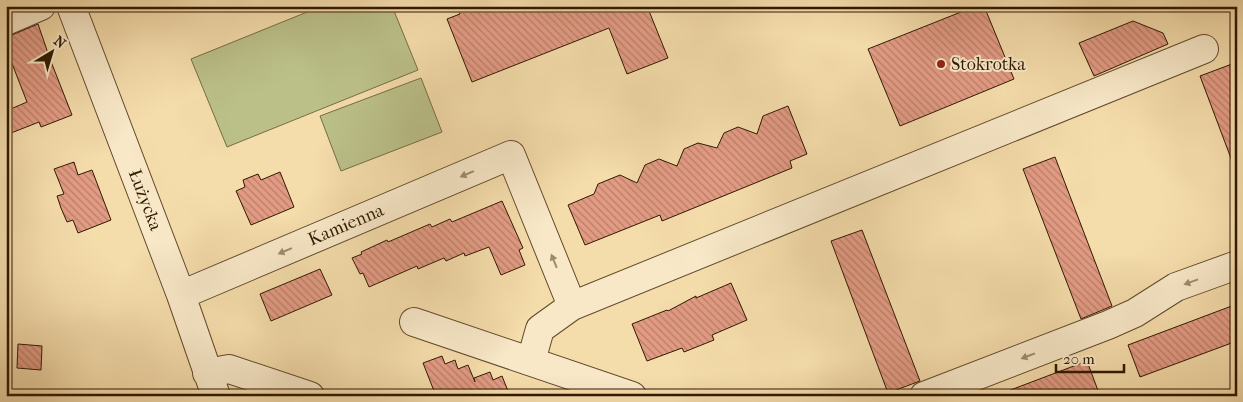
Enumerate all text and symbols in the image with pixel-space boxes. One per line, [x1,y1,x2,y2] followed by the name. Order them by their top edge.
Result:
[28,28,78,78] north arrow
[50,32,69,52] text: N
[951,54,1026,75] place label: Stokrotka
[935,58,947,70] marker: Stokrotka
[124,167,166,234] street label: Łużycka
[459,170,474,178] one-way arrow
[305,199,387,250] street label: Kamienna
[277,247,292,255] one-way arrow
[549,254,557,268] one-way arrow
[1183,278,1198,286] one-way arrow
[1056,342,1123,374] scale bar
[1063,350,1095,368] text: 20 m
[1020,353,1035,360] one-way arrow

